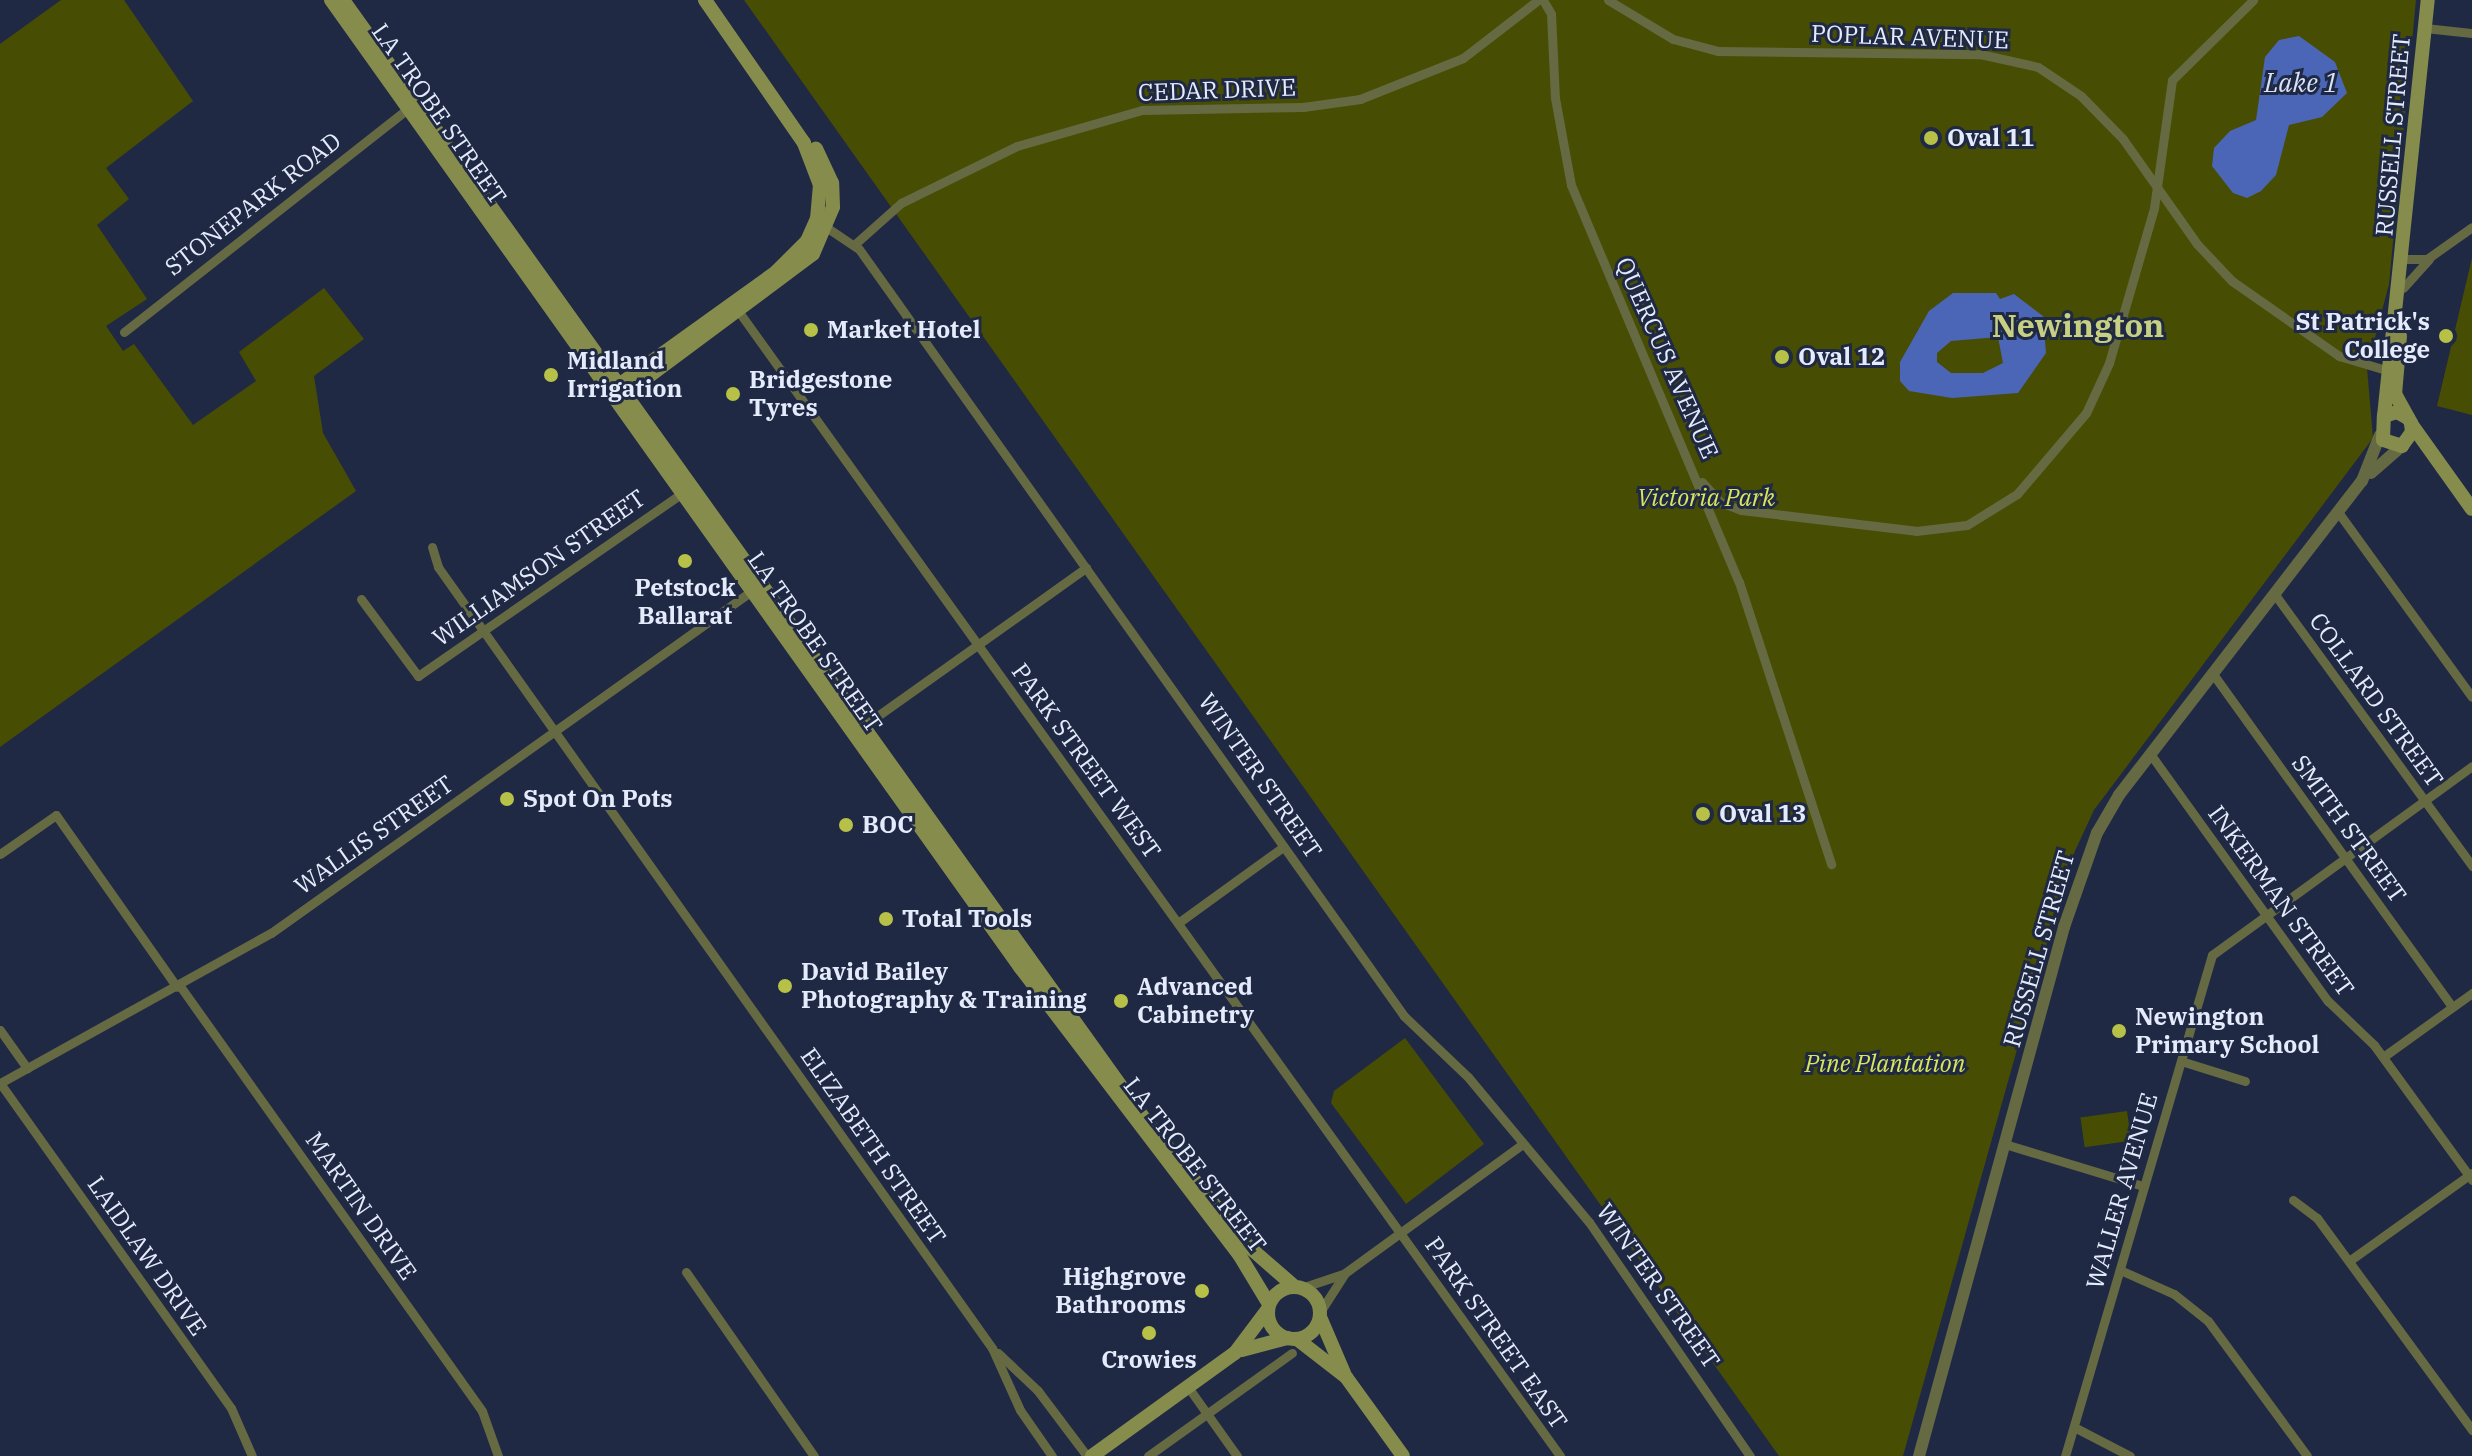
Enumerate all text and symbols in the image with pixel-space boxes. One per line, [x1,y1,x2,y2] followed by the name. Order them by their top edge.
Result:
[366,18,512,210] street label: LA TROBE STREET
[1810,19,2010,55] street label: POPLAR AVENUE
[2370,33,2416,237] street label: RUSSELL STREET
[2264,67,2338,99] water label: Lake 1
[1137,73,1297,107] street label: CEDAR DRIVE
[1947,124,2034,152] place label: Oval 11
[159,126,347,282] street label: STONEPARK ROAD
[1922,129,1940,147] marker: Oval 11
[1610,253,1724,463] street label: QUERCUS AVENUE
[1992,306,2164,344] district label: Newington
[2296,308,2430,364] place label: St Patrick's College
[827,316,980,344] place label: Market Hotel
[802,321,820,339] marker: Market Hotel
[2437,327,2455,345] marker: St Patrick's College
[1798,343,1885,371] place label: Oval 12
[567,347,682,403] place label: Midland Irrigation
[1773,348,1791,366] marker: Oval 12
[542,366,560,384] marker: Midland Irrigation
[749,366,892,422] place label: Bridgestone Tyres
[724,385,742,403] marker: Bridgestone Tyres
[427,484,651,652] street label: WILLIAMSON STREET
[1637,484,1775,512] park label: Victoria Park
[742,546,888,738] street label: LA TROBE STREET
[676,552,694,570] marker: Petstock Ballarat
[634,574,736,630] place label: Petstock Ballarat
[2303,607,2449,793] street label: COLLARD STREET
[1005,658,1167,864] street label: PARK STREET WEST
[1192,688,1328,864] street label: WINTER STREET
[2286,750,2412,908] street label: SMITH STREET
[289,769,459,901] street label: WALLIS STREET
[523,785,672,813] place label: Spot On Pots
[498,790,516,808] marker: Spot On Pots
[1719,800,1806,828] place label: Oval 13
[2202,800,2360,1002] street label: INKERMAN STREET
[1694,805,1712,823] marker: Oval 13
[862,811,913,839] place label: BOC
[837,816,855,834] marker: BOC
[1997,847,2081,1051] street label: RUSSELL STREET
[902,905,1032,933] place label: Total Tools
[877,910,895,928] marker: Total Tools
[801,958,1087,1014] place label: David Bailey Photography & Training
[1137,973,1254,1029] place label: Advanced Cabinetry
[776,977,794,995] marker: David Bailey Photography & Training
[1112,992,1130,1010] marker: Advanced Cabinetry
[2135,1003,2319,1059] place label: Newington Primary School
[2110,1022,2128,1040] marker: Newington Primary School
[794,1042,952,1250] street label: ELIZABETH STREET
[1805,1050,1965,1078] park label: Pine Plantation
[1118,1072,1272,1258] street label: LA TROBE STREET
[2080,1090,2164,1292] street label: WALLER AVENUE
[299,1127,423,1285] street label: MARTIN DRIVE
[81,1171,213,1341] street label: LAIDLAW DRIVE
[1590,1198,1726,1374] street label: WINTER STREET
[1419,1231,1573,1435] street label: PARK STREET EAST
[1055,1263,1186,1319] place label: Highgrove Bathrooms
[1193,1282,1211,1300] marker: Highgrove Bathrooms
[1140,1324,1158,1342] marker: Crowies
[1101,1346,1197,1374] place label: Crowies

